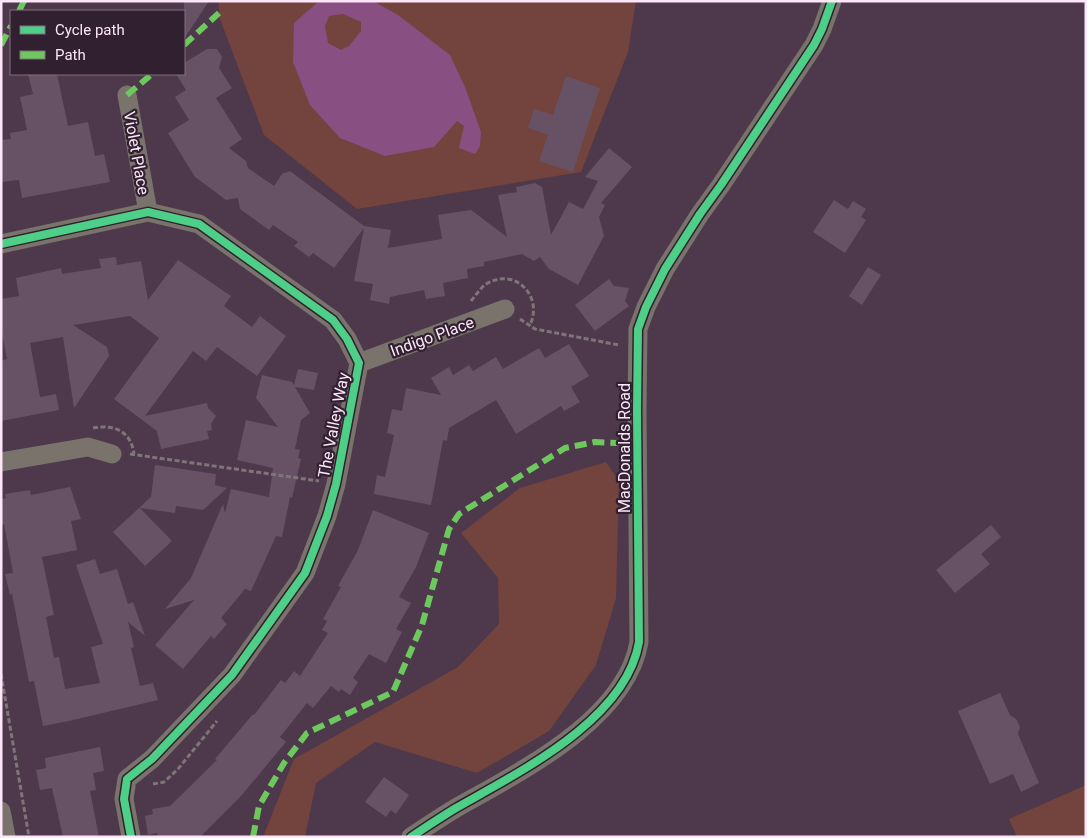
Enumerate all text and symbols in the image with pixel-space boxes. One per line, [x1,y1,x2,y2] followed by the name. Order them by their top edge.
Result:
[10,10,185,75] legend
[55,21,125,39] text: Cycle path
[55,46,86,64] text: Path
[120,110,153,196] street label: Violet Place
[388,313,477,360] street label: Indigo Place
[314,370,353,479] street label: The Valley Way
[615,383,634,513] street label: MacDonalds Road

